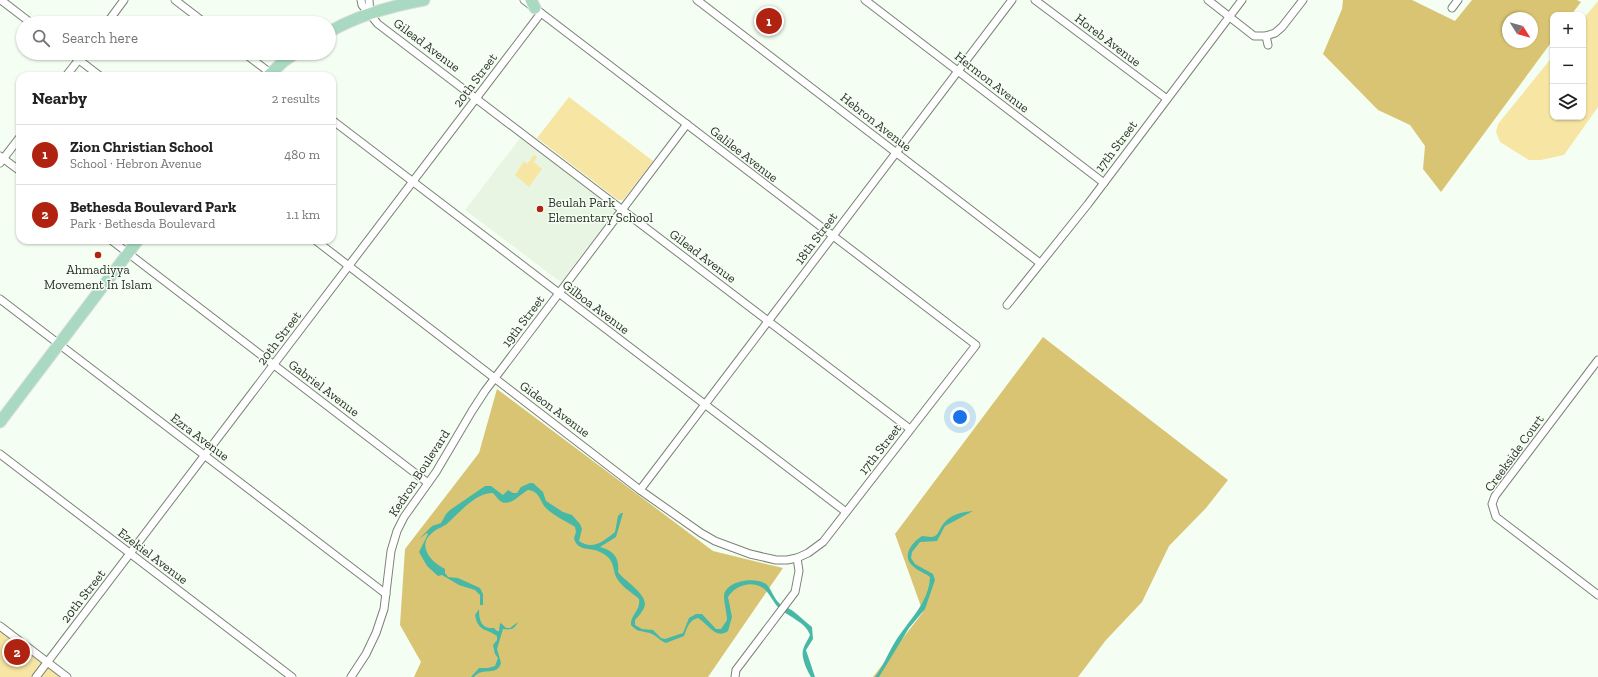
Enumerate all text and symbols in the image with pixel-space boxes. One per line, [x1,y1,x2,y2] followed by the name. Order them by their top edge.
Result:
[756,6,782,36] pin: 1
[1072,10,1144,70] street label: Horeb Avenue
[1502,12,1538,48] north arrow
[1550,12,1586,120] map controls
[1550,12,1586,48] button: +
[391,15,463,75] street label: Gilead Avenue
[16,16,336,60] search box
[30,27,52,49] icon: search
[62,29,138,47] text: Search here
[952,48,1032,116] street label: Hermon Avenue
[1550,48,1586,84] button: −
[450,50,500,110] street label: 20th Street
[1550,84,1586,120] button: layers
[32,88,87,108] text: Nearby
[838,90,914,154] street label: Hebron Avenue
[272,91,320,106] text: 2 results
[1092,117,1140,175] street label: 17th Street
[707,123,781,185] street label: Galilee Avenue
[70,138,213,156] text: Zion Christian School
[42,147,48,162] text: 1
[284,147,320,162] text: 480 m
[70,156,202,171] text: School · Hebron Avenue
[548,195,653,225] place label: Beulah Park Elementary School
[70,198,236,216] text: Bethesda Boulevard Park
[535,204,545,214] marker: Beulah Park Elementary School
[42,207,48,222] text: 2
[286,207,320,222] text: 1.1 km
[792,209,841,267] street label: 18th Street
[70,216,215,231] text: Park · Bethesda Boulevard
[667,226,739,286] street label: Gilead Avenue
[93,250,103,260] marker: Ahmadiyya Movement In Islam
[44,262,153,292] place label: Ahmadiyya Movement In Islam
[560,277,632,337] street label: Gilboa Avenue
[499,292,547,350] street label: 19th Street
[254,308,304,368] street label: 20th Street
[286,357,362,419] street label: Gabriel Avenue
[517,378,593,440] street label: Gideon Avenue
[950,407,970,427] your location
[168,410,232,464] street label: Ezra Avenue
[1481,412,1547,494] street label: Creekside Court
[856,421,905,477] street label: 17th Street
[385,427,453,519] street label: Kedron Boulevard
[115,525,191,587] street label: Ezekiel Avenue
[58,566,109,626] street label: 20th Street
[4,637,30,667] pin: 2

